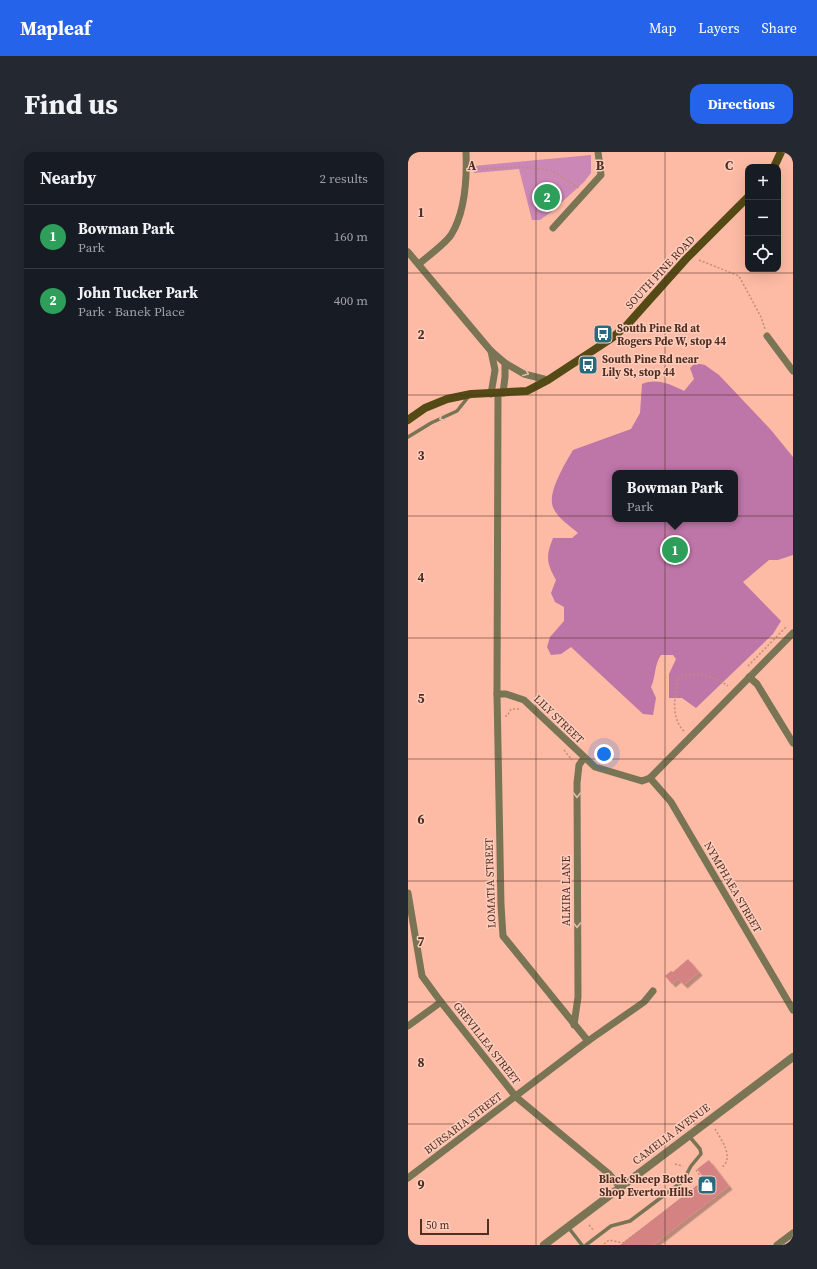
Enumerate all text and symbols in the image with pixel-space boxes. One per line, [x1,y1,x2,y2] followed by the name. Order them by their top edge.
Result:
[20,15,91,41] text: Mapleaf
[649,18,676,38] text: Map
[698,18,740,38] text: Layers
[762,18,797,38] text: Share
[690,84,793,124] button: Directions
[24,85,118,123] text: Find us
[468,157,477,174] text: A
[596,157,605,174] text: B
[725,157,733,174] text: C
[745,164,781,272] map controls
[745,164,781,200] button: +
[40,166,96,190] text: Nearby
[320,170,368,187] text: 2 results
[534,182,560,212] pin: 2
[745,200,781,236] button: −
[417,204,425,221] text: 1
[78,218,174,239] text: Bowman Park
[49,228,57,245] text: 1
[334,228,368,245] text: 160 m
[622,232,699,313] street label: SOUTH PINE ROAD
[745,236,781,272] button: locate
[78,239,105,256] text: Park
[78,282,198,303] text: John Tucker Park
[49,292,57,309] text: 2
[334,292,368,309] text: 400 m
[78,303,185,320] text: Park · Banek Place
[617,321,726,349] place label: South Pine Rd at Rogers Pde W, stop 44
[592,323,614,345] bus stop icon: South Pine Rd at Rogers Pde W, stop 44
[417,326,425,343] text: 2
[602,352,700,380] place label: South Pine Rd near Lily St, stop 44
[577,354,599,376] bus stop icon: South Pine Rd near Lily St, stop 44
[522,369,529,377] one-way arrow
[438,413,446,421] one-way arrow
[417,447,425,464] text: 3
[612,470,738,522] popup
[627,477,723,498] text: Bowman Park
[627,498,653,515] text: Park
[662,535,688,565] pin: 1
[417,569,425,586] text: 4
[417,690,425,707] text: 5
[530,692,587,747] street label: LILY STREET
[594,744,614,764] your location
[573,792,581,798] one-way arrow
[417,811,425,828] text: 6
[481,837,500,928] street label: LOMATIA STREET
[700,839,765,936] street label: NYMPHAEA STREET
[559,855,574,926] street label: ALKIRA LANE
[573,922,581,928] one-way arrow
[417,933,425,950] text: 7
[450,999,524,1088] street label: GREVILLEA STREET
[417,1054,425,1071] text: 8
[421,1089,506,1158] street label: BURSARIA STREET
[629,1100,713,1169] street label: CAMELIA AVENUE
[599,1172,693,1200] place label: Black Sheep Bottle Shop Everton Hills
[696,1174,718,1196] shop icon: Black Sheep Bottle Shop Everton Hills
[417,1176,425,1193] text: 9
[420,1217,489,1236] scale bar
[426,1218,449,1233] text: 50 m

